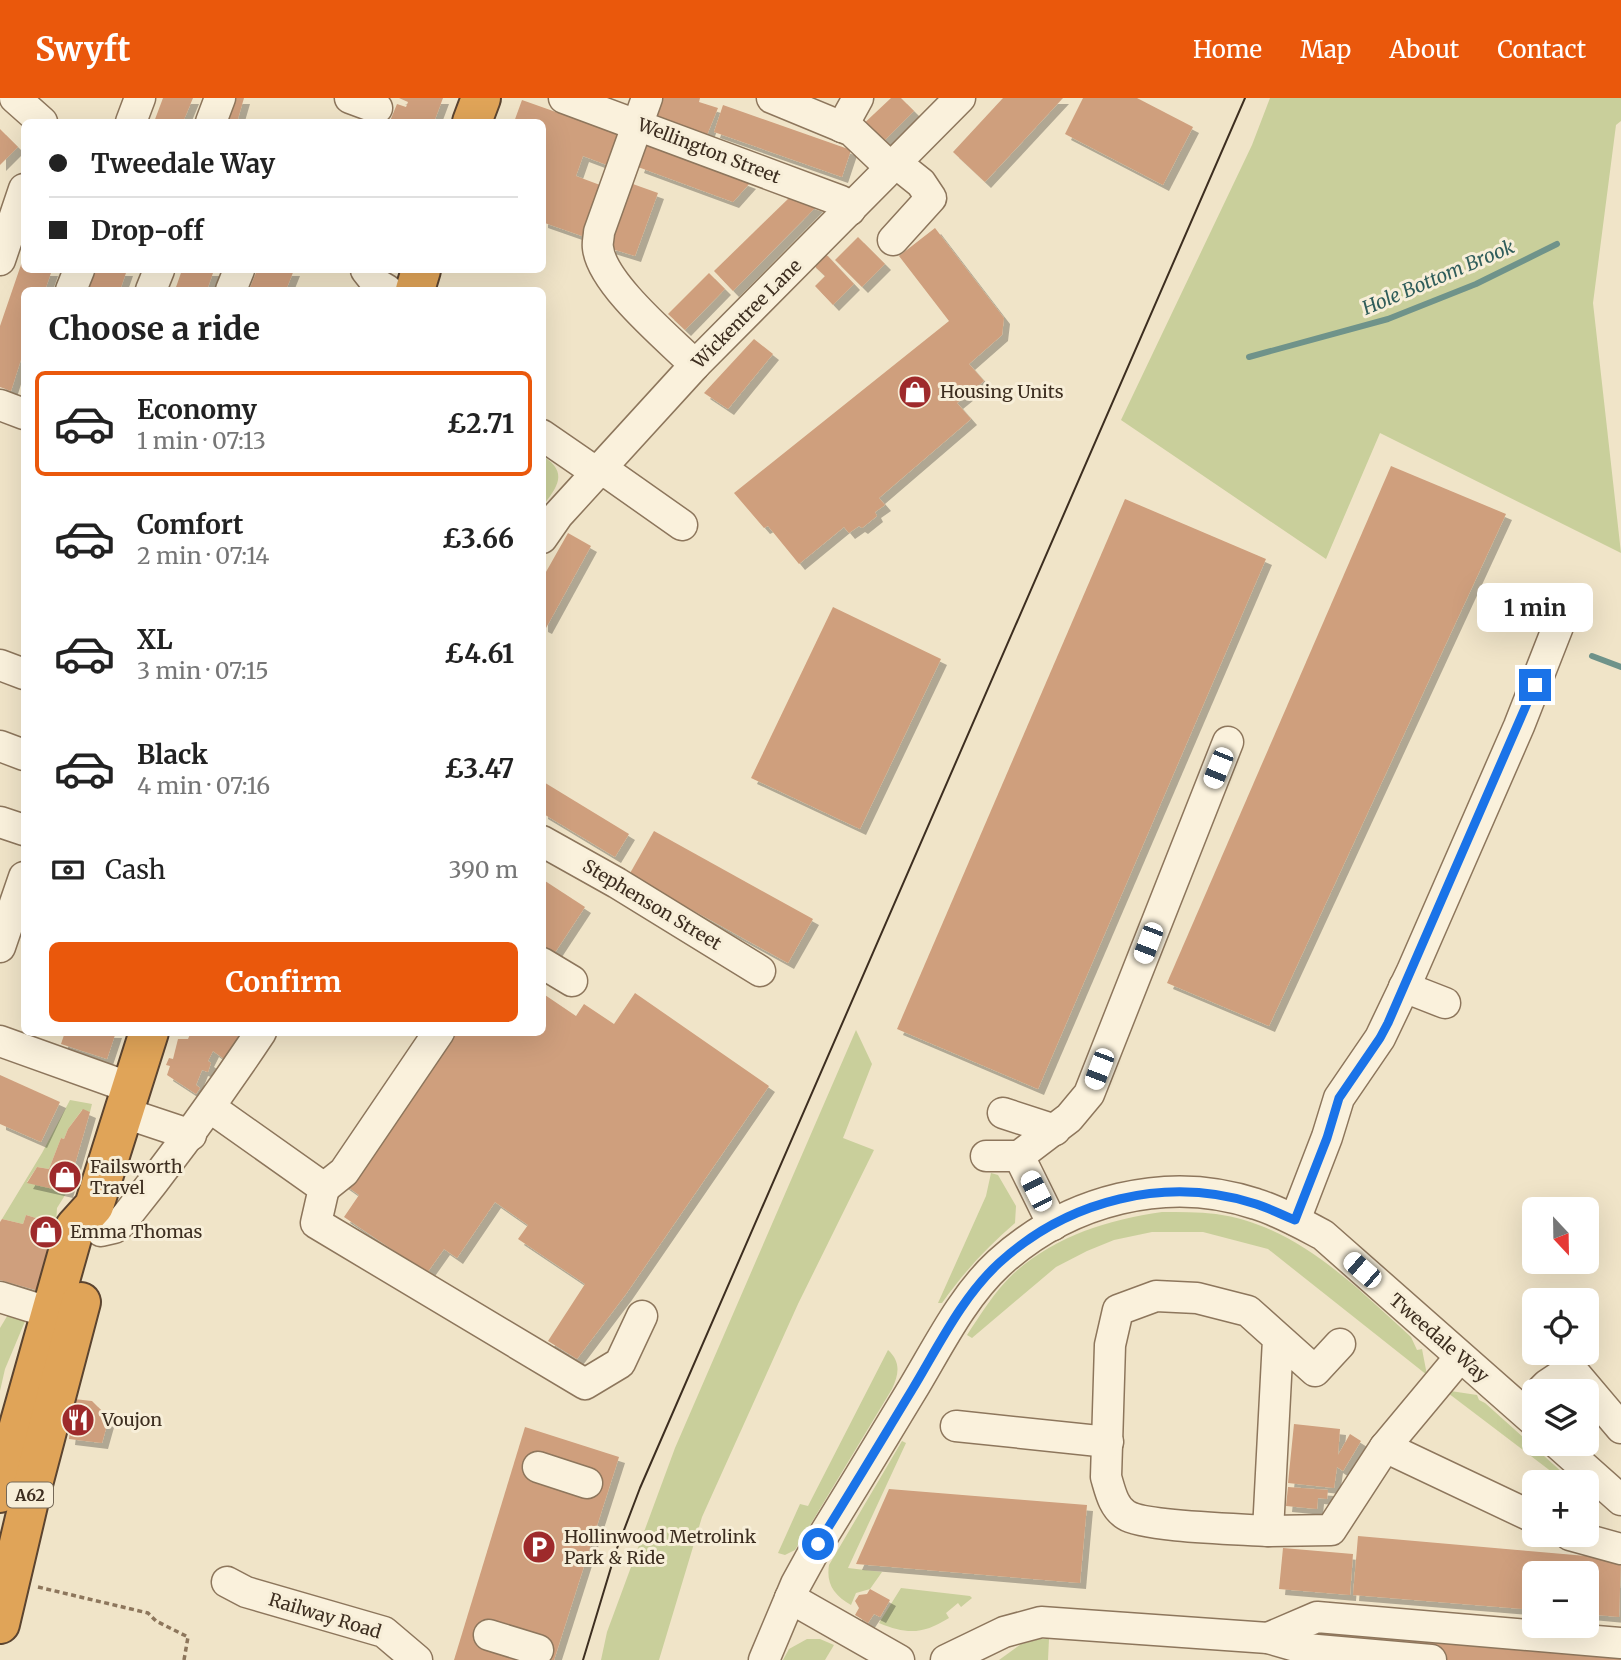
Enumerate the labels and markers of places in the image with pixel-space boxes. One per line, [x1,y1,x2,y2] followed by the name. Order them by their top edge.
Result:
[896,373,934,411] shop icon: Housing Units
[940,380,1064,403] place label: Housing Units
[90,1155,183,1199] place label: Failsworth Travel
[46,1158,84,1196] shop icon: Failsworth Travel
[27,1213,65,1251] shop icon: Emma Thomas
[70,1220,203,1243] place label: Emma Thomas
[59,1401,97,1439] restaurant icon: Voujon
[101,1408,162,1431] place label: Voujon
[564,1525,757,1569] place label: Hollinwood Metrolink Park & Ride
[520,1528,558,1566] parking icon: Hollinwood Metrolink Park & Ride

